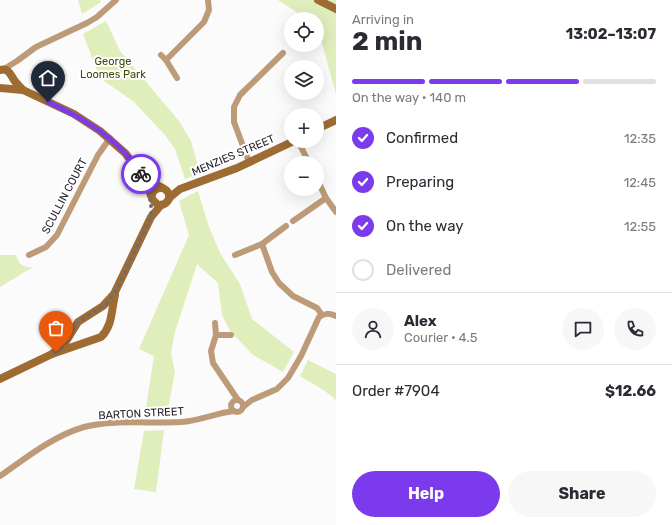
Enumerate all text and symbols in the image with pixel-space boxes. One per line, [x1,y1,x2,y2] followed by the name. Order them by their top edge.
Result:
[284,12,324,196] map controls
[284,12,324,52] button: locate
[352,12,414,27] text: Arriving in
[566,25,656,43] text: 13:02–13:07
[352,26,422,57] text: 2 min
[80,55,146,81] park label: George Loomes Park
[284,60,324,100] button: layers
[31,61,65,102] pin
[37,67,59,89] icon: home
[352,90,466,105] text: On the way · 140 m
[284,108,324,148] button: +
[352,127,374,149] icon: check
[386,129,458,147] text: Confirmed
[624,131,656,146] text: 12:35
[190,132,277,179] street label: MENZIES STREET
[121,154,161,194] courier
[39,156,90,236] street label: SCULLIN COURT
[284,156,324,196] button: −
[130,163,152,185] icon: bike
[352,171,374,193] icon: check
[386,173,454,191] text: Preparing
[624,175,656,190] text: 12:45
[352,215,374,237] icon: check
[386,217,464,235] text: On the way
[624,219,656,234] text: 12:55
[386,261,451,279] text: Delivered
[352,308,394,350] button: person
[562,308,604,350] button: chat
[614,308,656,350] button: phone
[39,311,73,352] pin
[404,312,437,330] text: Alex
[45,317,67,339] icon: bag
[404,330,478,345] text: Courier · 4.5
[352,382,440,400] text: Order #7904
[605,382,656,400] text: $12.66
[98,405,185,422] street label: BARTON STREET
[352,471,500,517] button: Help
[508,471,656,517] button: Share

